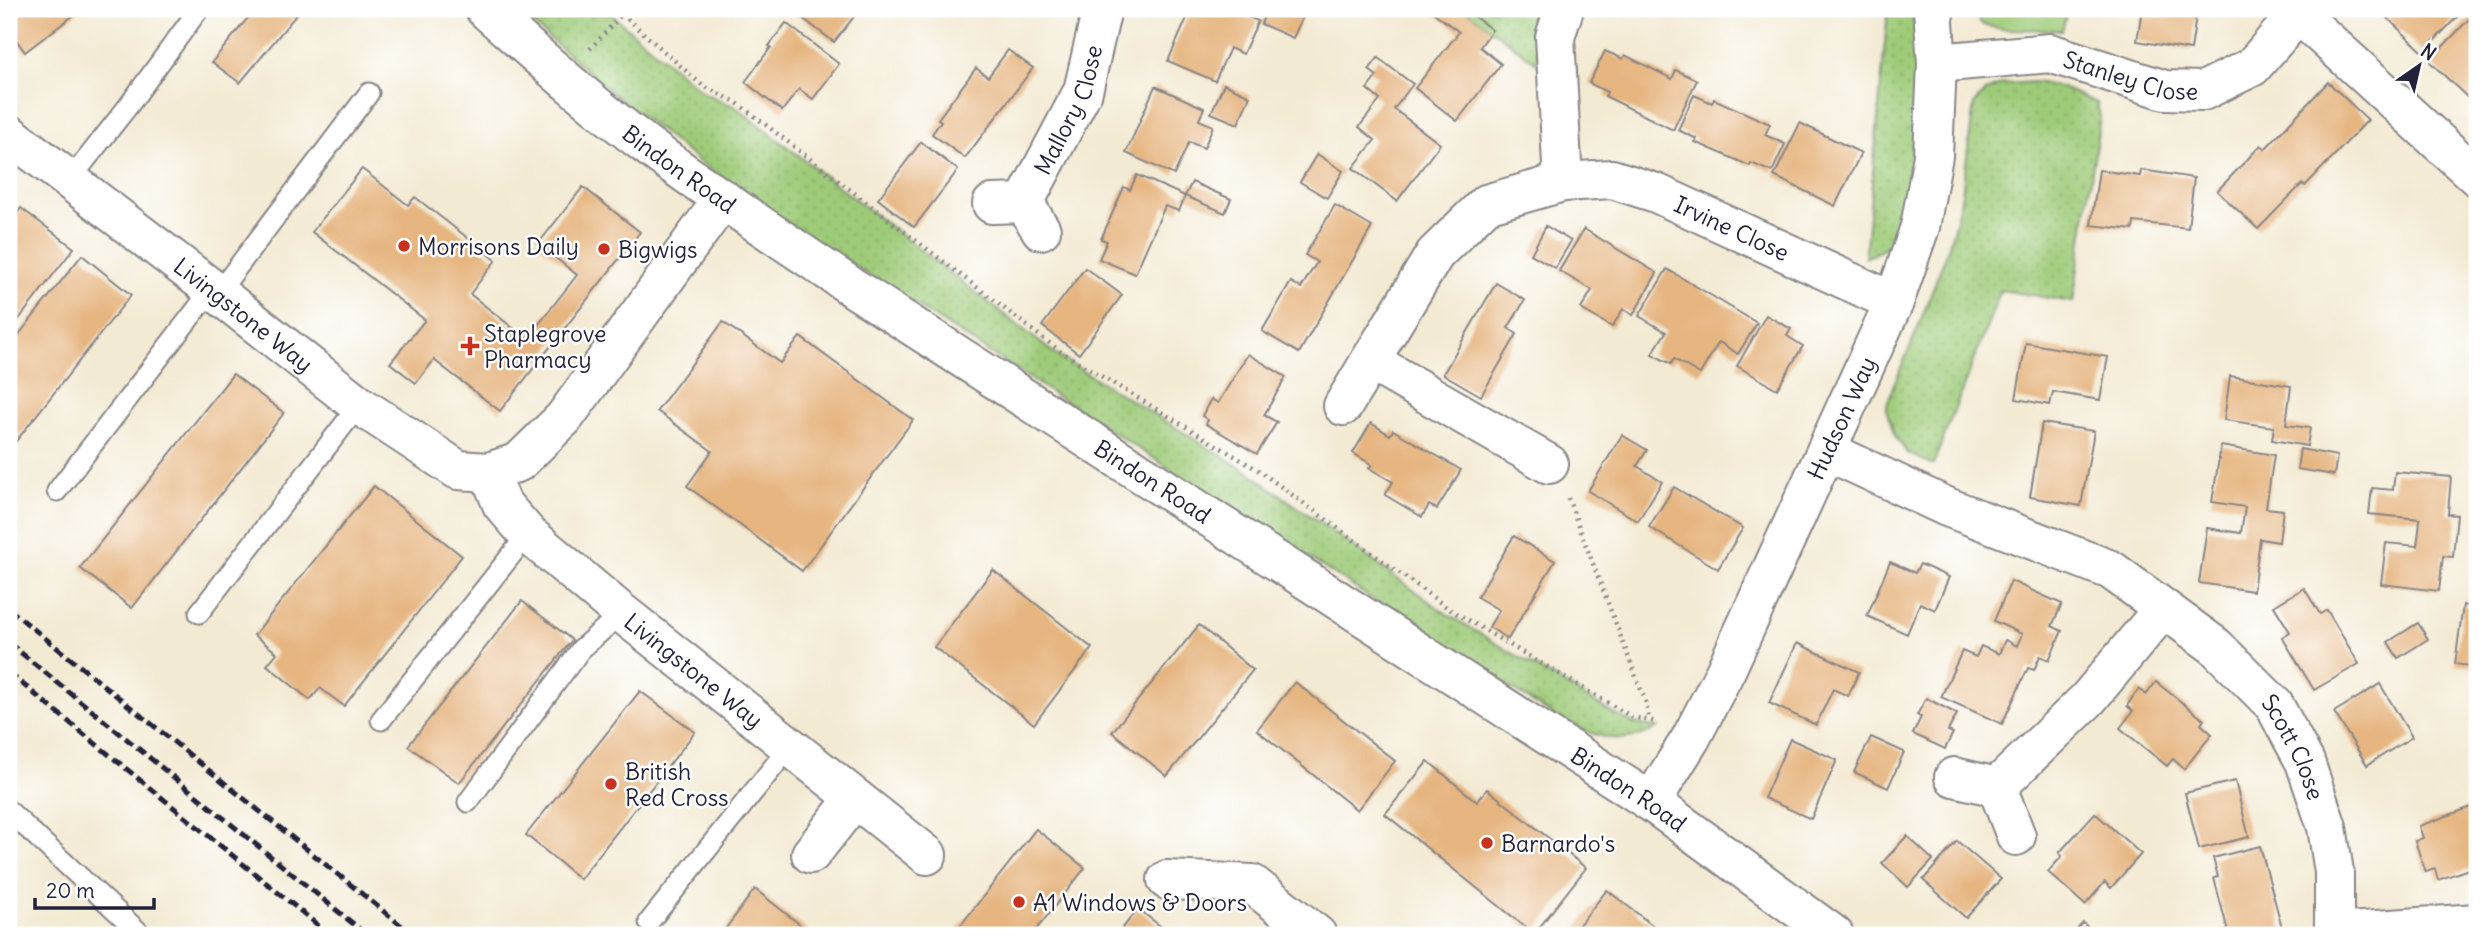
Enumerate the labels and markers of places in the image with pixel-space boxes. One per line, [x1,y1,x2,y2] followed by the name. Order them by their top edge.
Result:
[418,232,579,261] place label: Morrisons Daily
[618,235,698,264] place label: Bigwigs
[396,238,412,254] marker: Morrisons Daily
[596,241,612,257] marker: Bigwigs
[484,319,606,374] place label: Staplegrove Pharmacy
[462,338,478,354] marker: Staplegrove Pharmacy
[625,757,729,812] place label: British Red Cross
[603,776,619,792] marker: British Red Cross
[1501,829,1615,858] place label: Barnardo's
[1479,835,1495,851] marker: Barnardo's
[1033,888,1247,917] place label: A1 Windows & Doors
[1011,894,1027,910] marker: A1 Windows & Doors

